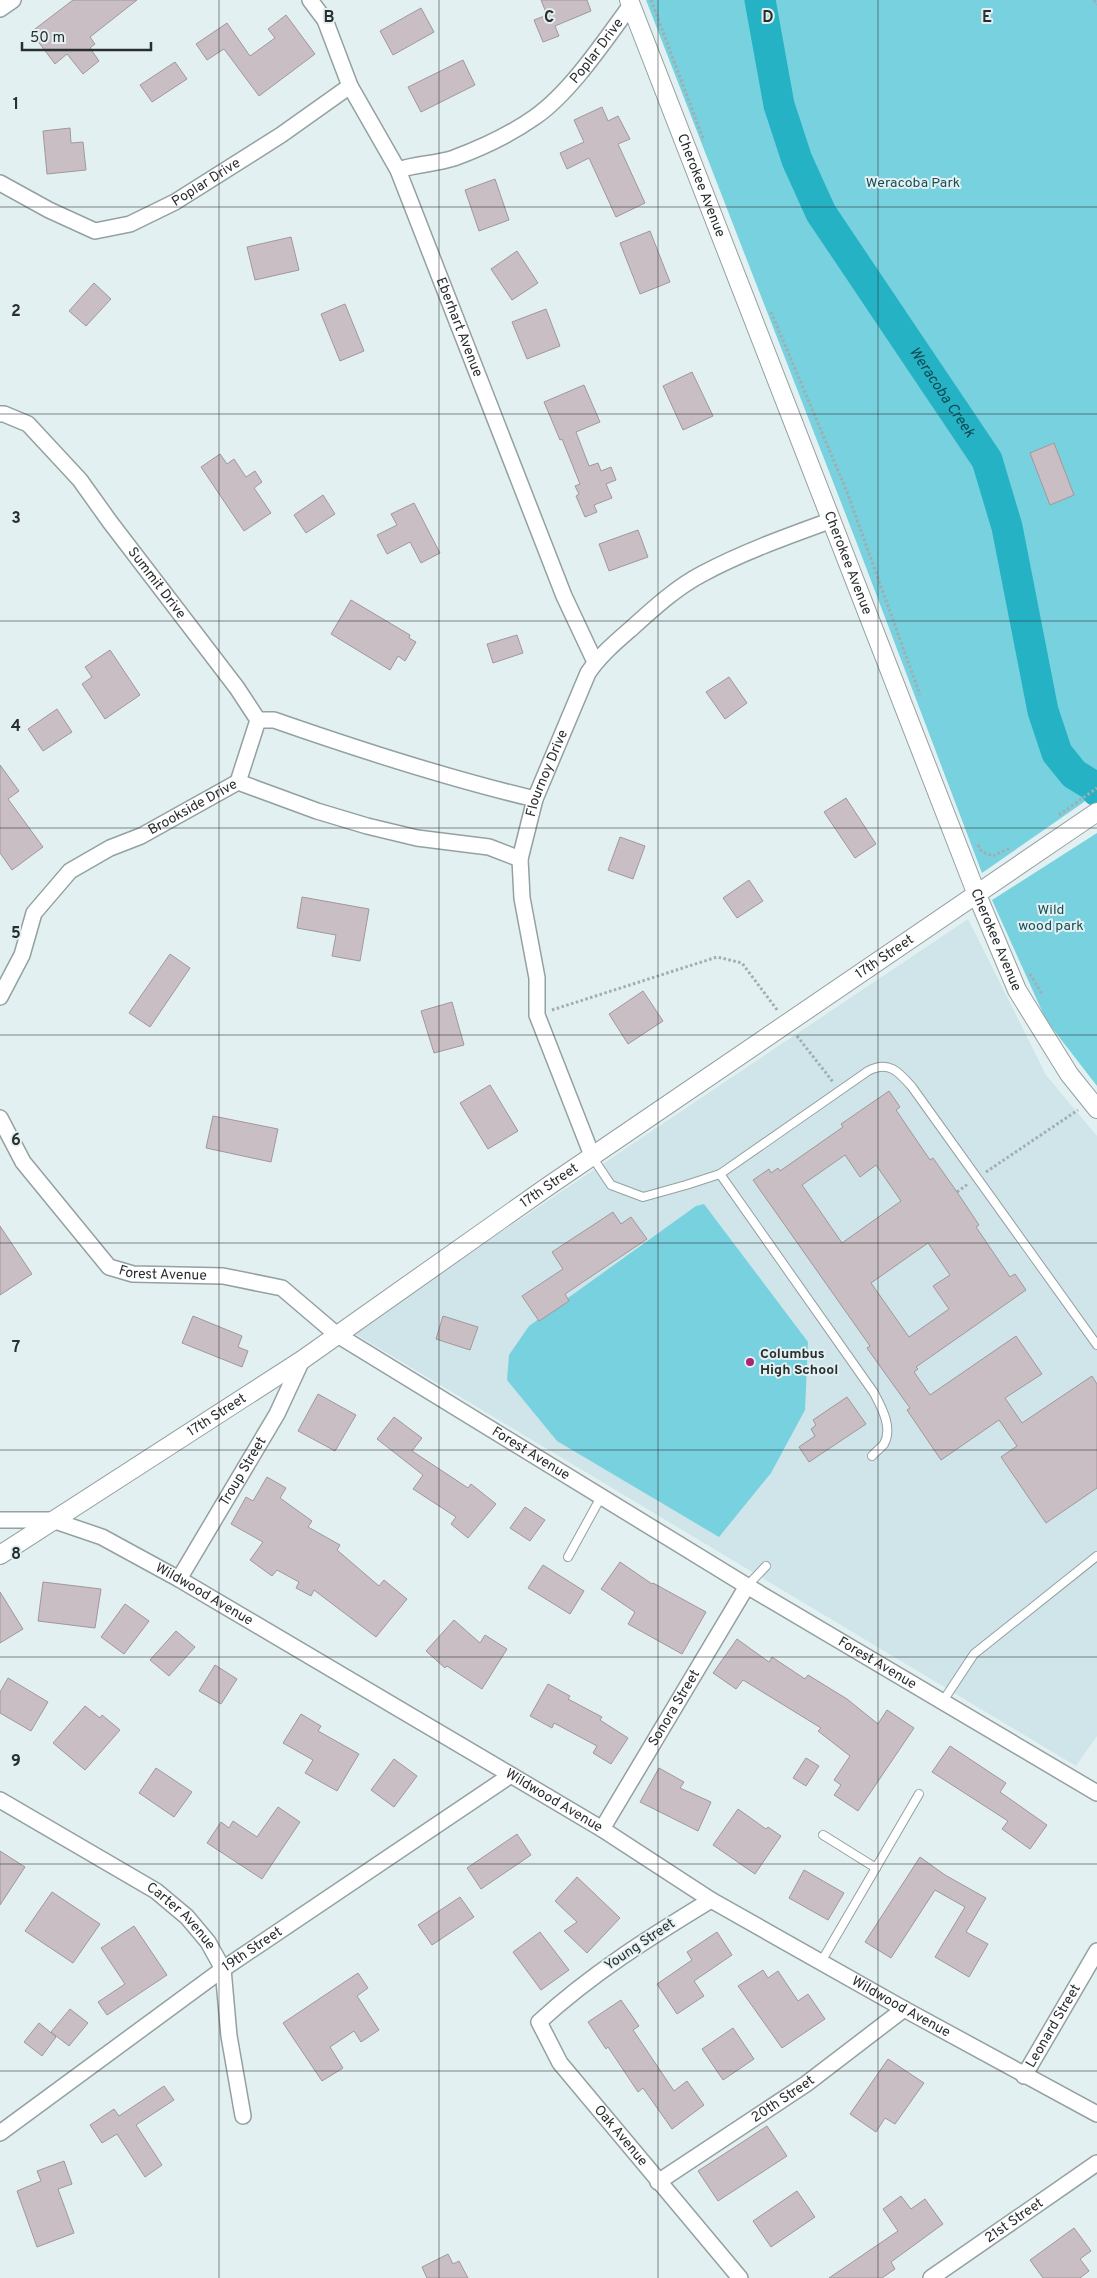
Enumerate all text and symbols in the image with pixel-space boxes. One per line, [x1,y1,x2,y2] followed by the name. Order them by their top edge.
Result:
[323,8,335,28] text: B
[544,8,554,28] text: C
[762,8,774,28] text: D
[982,8,992,28] text: E
[566,15,627,87] street label: Poplar Drive
[22,20,151,52] scale bar
[30,29,65,48] text: 50 m
[13,95,19,115] text: 1
[673,131,729,240] street label: Cherokee Avenue
[169,154,243,210] street label: Poplar Drive
[866,175,960,192] park label: Weracoba Park
[432,275,486,379] street label: Eberhart Avenue
[11,302,21,322] text: 2
[904,344,979,442] water label: Weracoba Creek
[11,509,21,529] text: 3
[820,509,876,617] street label: Cherokee Avenue
[124,544,190,622] street label: Summit Drive
[11,717,21,737] text: 4
[522,727,572,819] street label: Flournoy Drive
[145,776,240,839] street label: Brookside Drive
[967,886,1025,994] street label: Cherokee Avenue
[1018,902,1084,935] park label: Wild wood park
[11,924,21,944] text: 5
[852,931,917,983] street label: 17th Street
[11,1131,21,1151] text: 6
[517,1160,582,1212] street label: 17th Street
[117,1262,207,1284] street label: Forest Avenue
[12,1338,20,1358] text: 7
[760,1346,838,1379] place label: Columbus High School
[744,1356,756,1368] marker: Columbus High School
[184,1390,249,1440] street label: 17th Street
[489,1423,573,1484] street label: Forest Avenue
[216,1434,270,1509] street label: Troup Street
[11,1545,21,1565] text: 8
[152,1559,256,1629] street label: Wildwood Avenue
[835,1633,920,1693] street label: Forest Avenue
[645,1667,704,1749] street label: Sonora Street
[11,1752,21,1772] text: 9
[502,1765,606,1836] street label: Wildwood Avenue
[143,1879,219,1953] street label: Carter Avenue
[602,1915,678,1975] street label: Young Street
[219,1923,285,1975] street label: 19th Street
[849,1973,953,2041] street label: Wildwood Avenue
[1022,1981,1084,2071] street label: Leonard Street
[748,2072,818,2126] street label: 20th Street
[590,2102,651,2170] street label: Oak Avenue
[982,2194,1046,2247] street label: 21st Street

